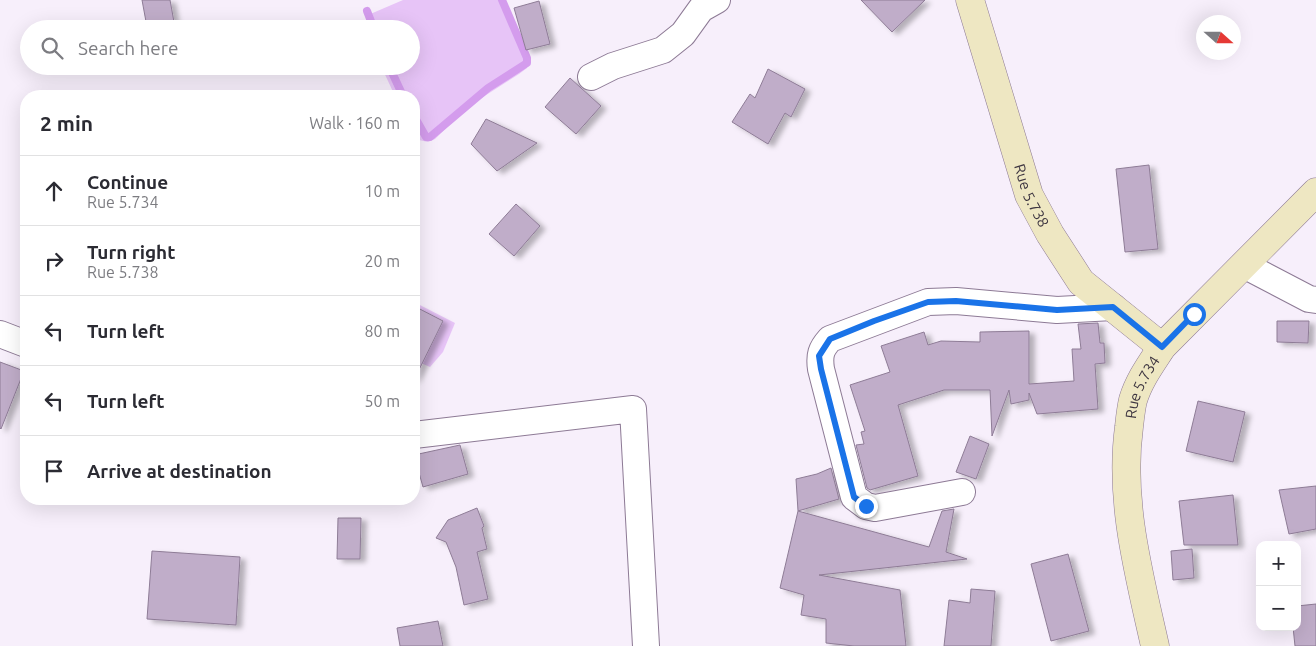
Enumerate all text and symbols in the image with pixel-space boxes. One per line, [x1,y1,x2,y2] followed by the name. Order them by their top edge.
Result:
[1196,15,1241,60] north arrow
[20,20,420,75] search box
[38,34,66,62] icon: search
[78,37,178,59] text: Search here
[40,111,93,135] text: 2 min
[309,114,400,132] text: Walk · 160 m
[1011,162,1053,230] street label: Rue 5.738
[87,171,168,193] text: Continue
[40,177,68,205] icon: ahead
[364,182,400,200] text: 10 m
[87,193,159,211] text: Rue 5.734
[87,241,175,263] text: Turn right
[40,247,68,275] icon: right
[364,252,400,270] text: 20 m
[87,263,159,281] text: Rue 5.738
[1183,303,1206,326] route start
[40,317,68,345] icon: left
[87,320,165,342] text: Turn left
[364,322,400,340] text: 80 m
[1121,352,1162,420] street label: Rue 5.734
[40,387,68,415] icon: left
[87,390,165,412] text: Turn left
[364,392,400,410] text: 50 m
[40,457,68,485] icon: arrive
[87,460,272,482] text: Arrive at destination
[855,495,878,518] route end
[1256,541,1301,631] map controls
[1256,541,1301,586] button: +
[1256,586,1301,631] button: −

